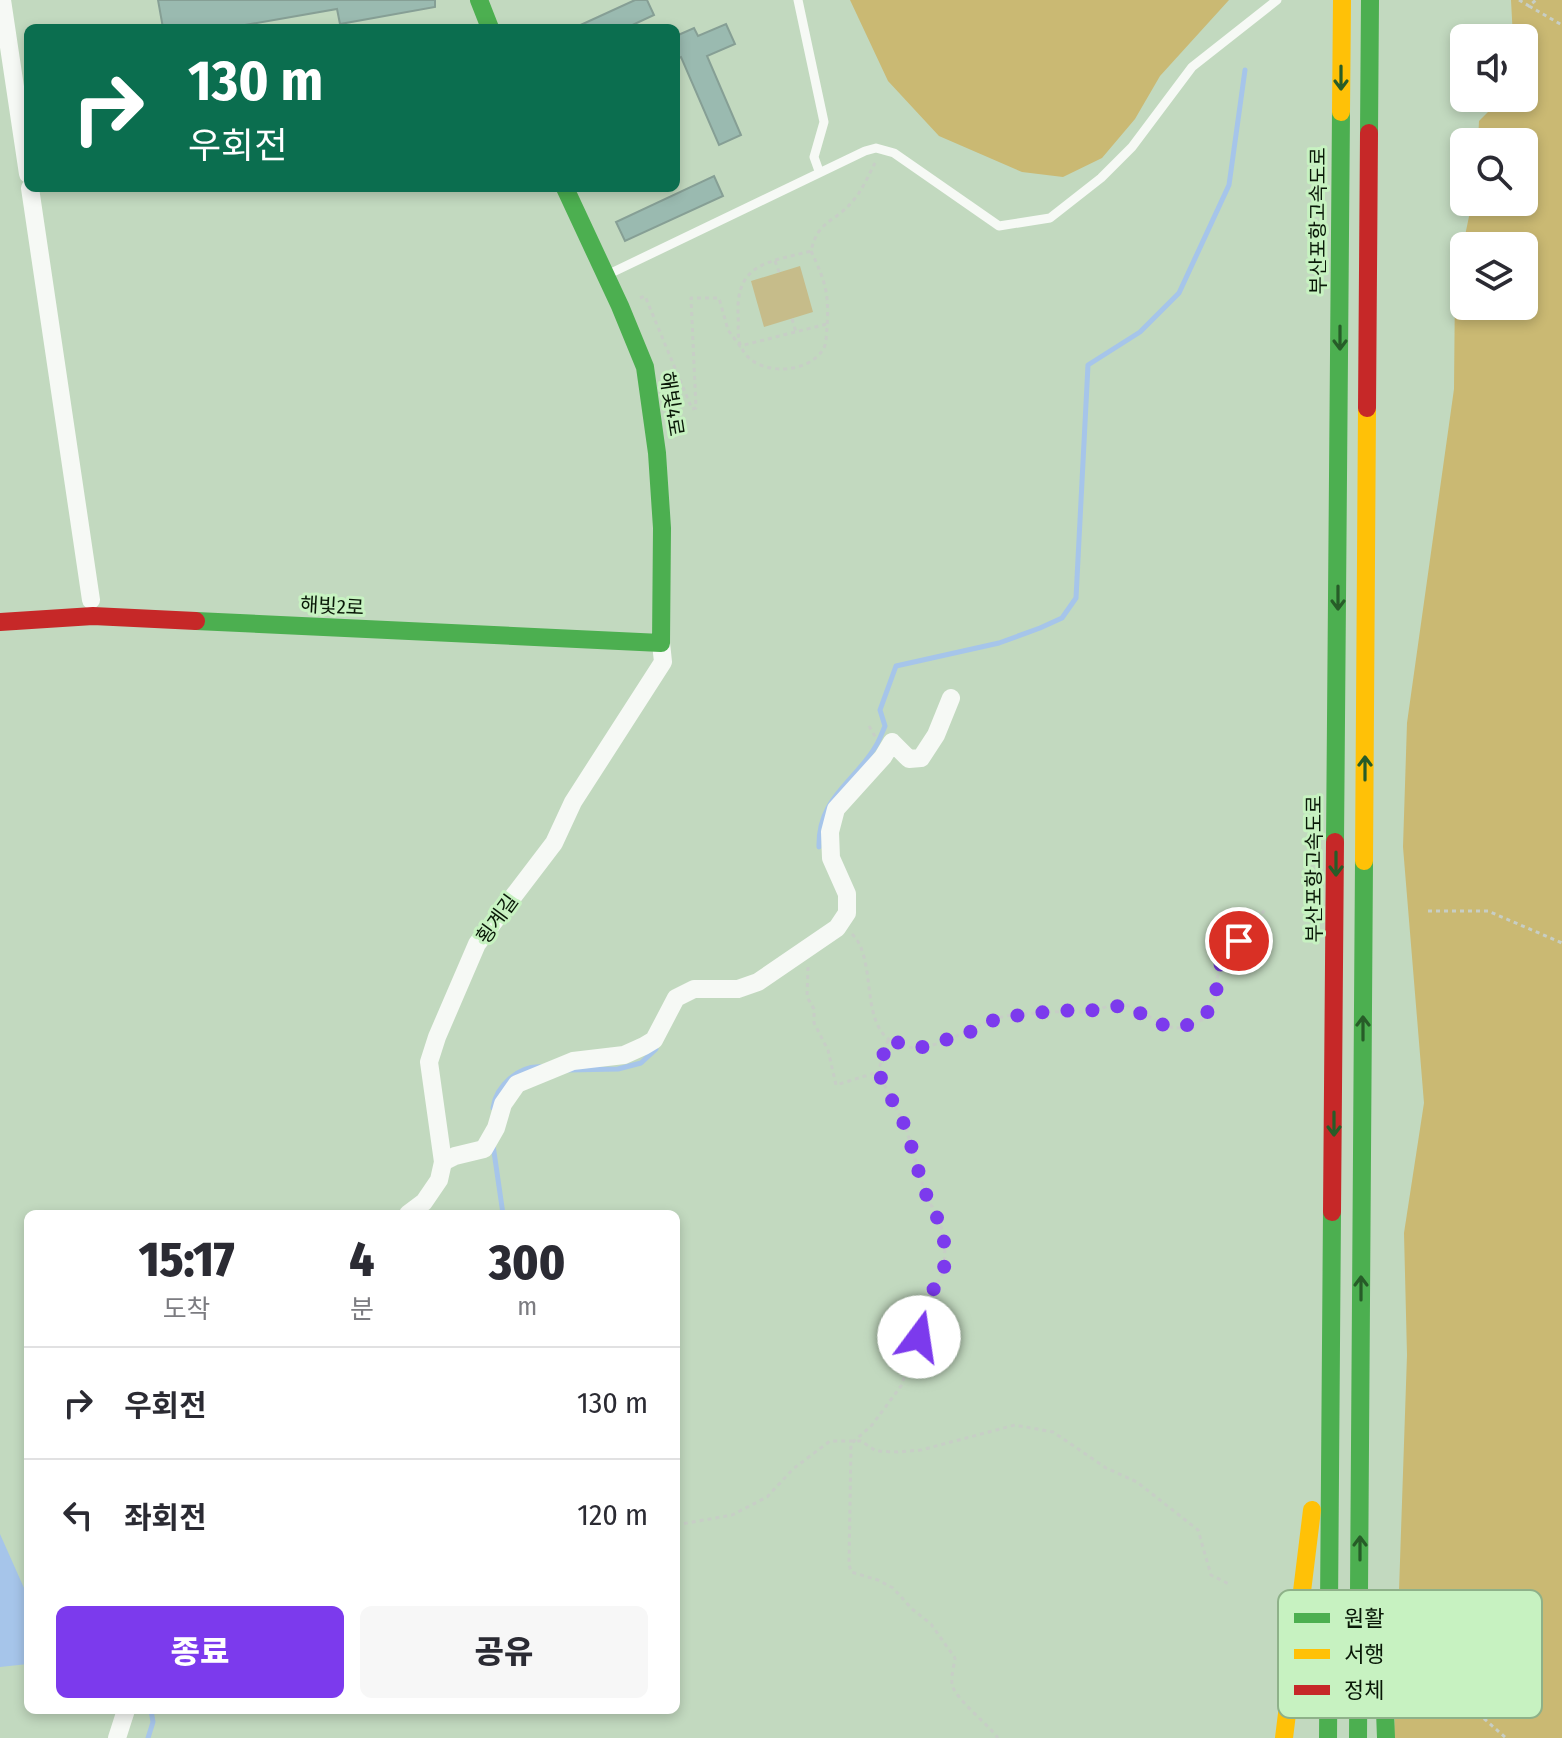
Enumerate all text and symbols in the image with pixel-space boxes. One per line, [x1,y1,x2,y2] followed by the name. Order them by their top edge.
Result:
[1450,24,1538,320] map controls
[1450,24,1538,112] button: sound
[188,48,323,115] text: 130 m
[56,56,160,160] icon: right
[1333,64,1349,91] one-way arrow
[188,124,287,168] text: 우회전
[1450,128,1538,216] button: search
[1306,147,1330,295] street label: 부산포항고속도로
[1450,232,1538,320] button: layers
[1332,324,1347,351] one-way arrow
[655,370,689,438] street label: 해빛4로
[1330,584,1346,611] one-way arrow
[299,592,365,620] street label: 해빛2로
[1357,755,1373,782] one-way arrow
[1302,795,1326,943] street label: 부산포항고속도로
[1328,850,1344,877] one-way arrow
[471,890,523,948] street label: 횡계길
[1205,907,1273,975] pin
[1217,919,1261,963] icon: arrive
[1355,1015,1371,1042] one-way arrow
[1326,1110,1342,1137] one-way arrow
[139,1231,235,1289] text: 15:17
[349,1231,374,1289] text: 4
[489,1234,565,1292] text: 300
[1354,1275,1369,1302] one-way arrow
[517,1291,537,1322] text: m
[163,1294,211,1325] text: 도착
[350,1294,374,1325] text: 분
[877,1295,961,1379] position arrow
[56,1381,100,1425] icon: right
[577,1385,648,1421] text: 130 m
[124,1388,207,1424] text: 우회전
[56,1493,100,1537] icon: left
[577,1497,648,1533] text: 120 m
[124,1500,207,1536] text: 좌회전
[1352,1535,1367,1562] one-way arrow
[1278,1590,1542,1718] legend
[1344,1605,1384,1632] text: 원활
[56,1606,344,1698] button: 종료
[360,1606,648,1698] button: 공유
[1344,1641,1384,1668] text: 서행
[1344,1677,1384,1704] text: 정체

